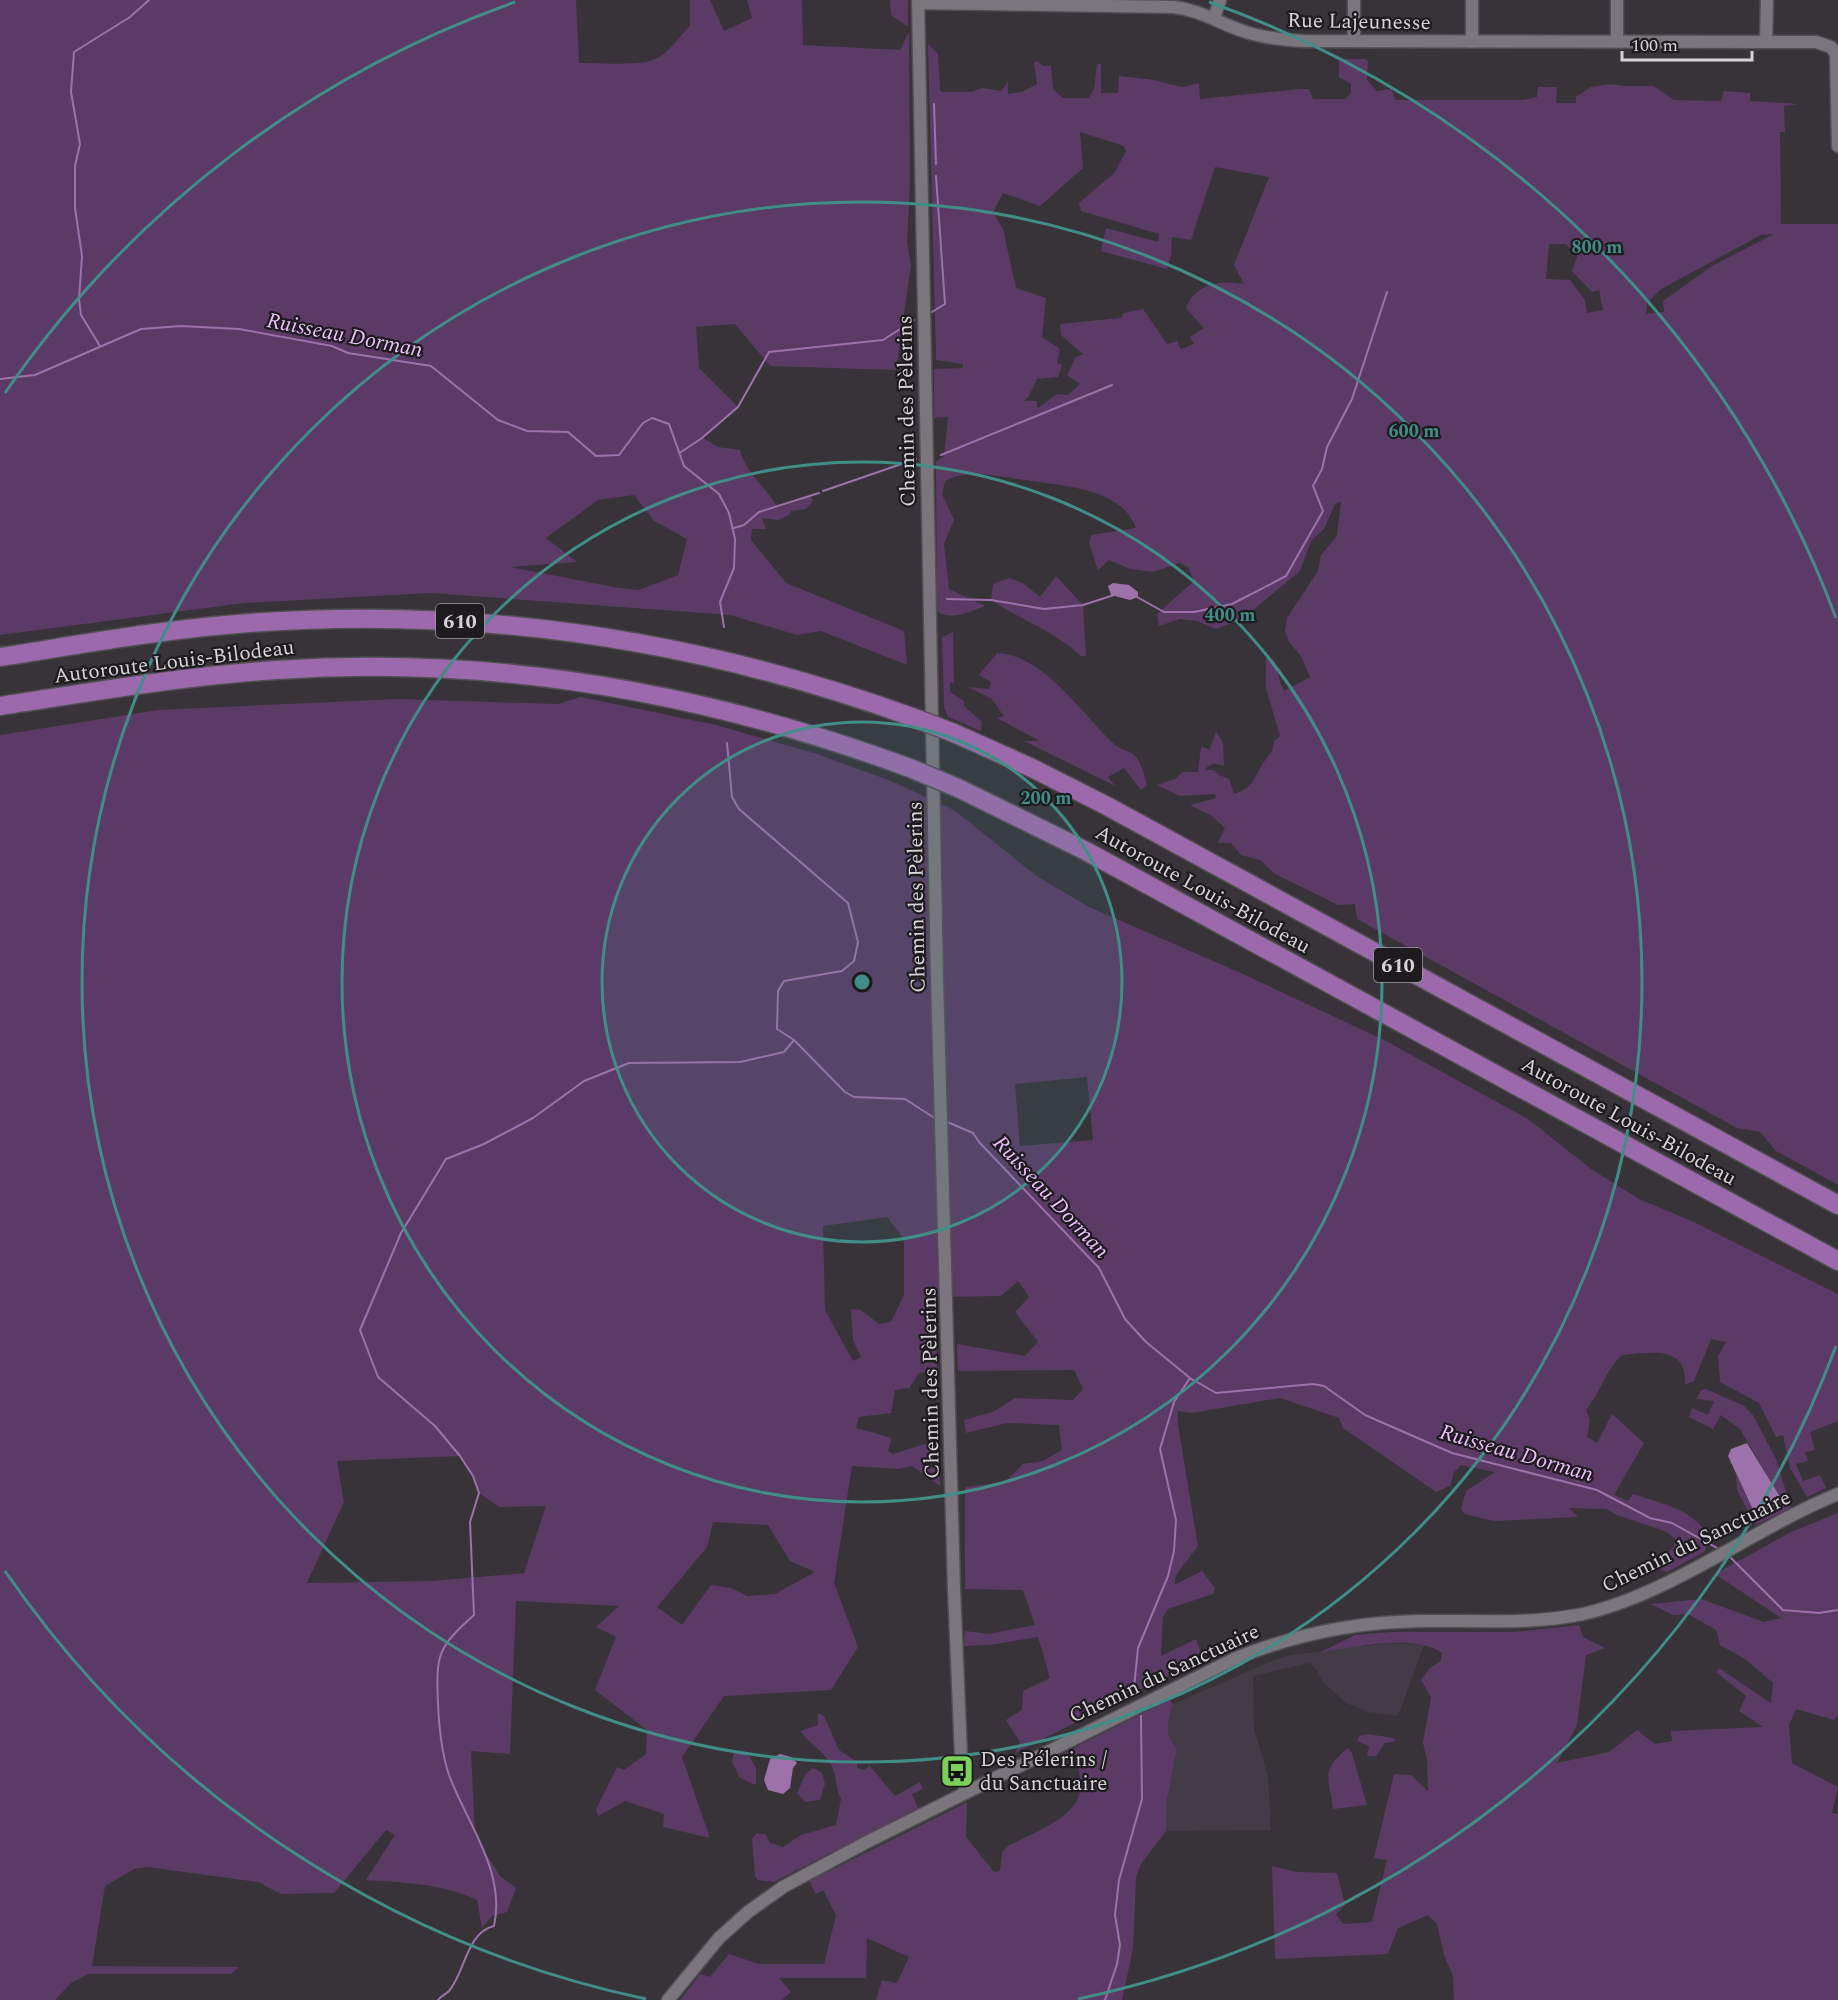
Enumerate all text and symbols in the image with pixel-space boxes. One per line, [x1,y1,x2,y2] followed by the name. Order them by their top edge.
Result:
[1287,5,1431,39] street label: Rue Lajeunesse
[1622,24,1752,62] scale bar
[1631,32,1678,59] text: 100 m
[1571,234,1623,261] text: 800 m
[264,304,426,367] water label: Ruisseau Dorman
[889,315,925,507] street label: Chemin des Pèlerins
[1388,418,1440,445] text: 600 m
[1204,602,1256,629] text: 400 m
[436,604,484,638] road number: 610
[52,631,296,693] street label: Autoroute Louis-Bilodeau
[1020,785,1072,812] text: 200 m
[899,801,935,993] street label: Chemin des Pèlerins
[1089,817,1316,963] street label: Autoroute Louis-Bilodeau
[1374,948,1422,982] road number: 610
[852,972,872,992] centre of rings
[1515,1049,1742,1195] street label: Autoroute Louis-Bilodeau
[985,1128,1117,1266] water label: Ruisseau Dorman
[913,1287,949,1479] street label: Chemin des Pèlerins
[1436,1416,1598,1491] water label: Ruisseau Dorman
[1596,1482,1797,1602] street label: Chemin du Sanctuaire
[1064,1616,1265,1732] street label: Chemin du Sanctuaire
[980,1744,1108,1800] place label: Des Pélerins / du Sanctuaire
[939,1753,975,1789] bus stop icon: Des Pélerins / du Sanctuaire

